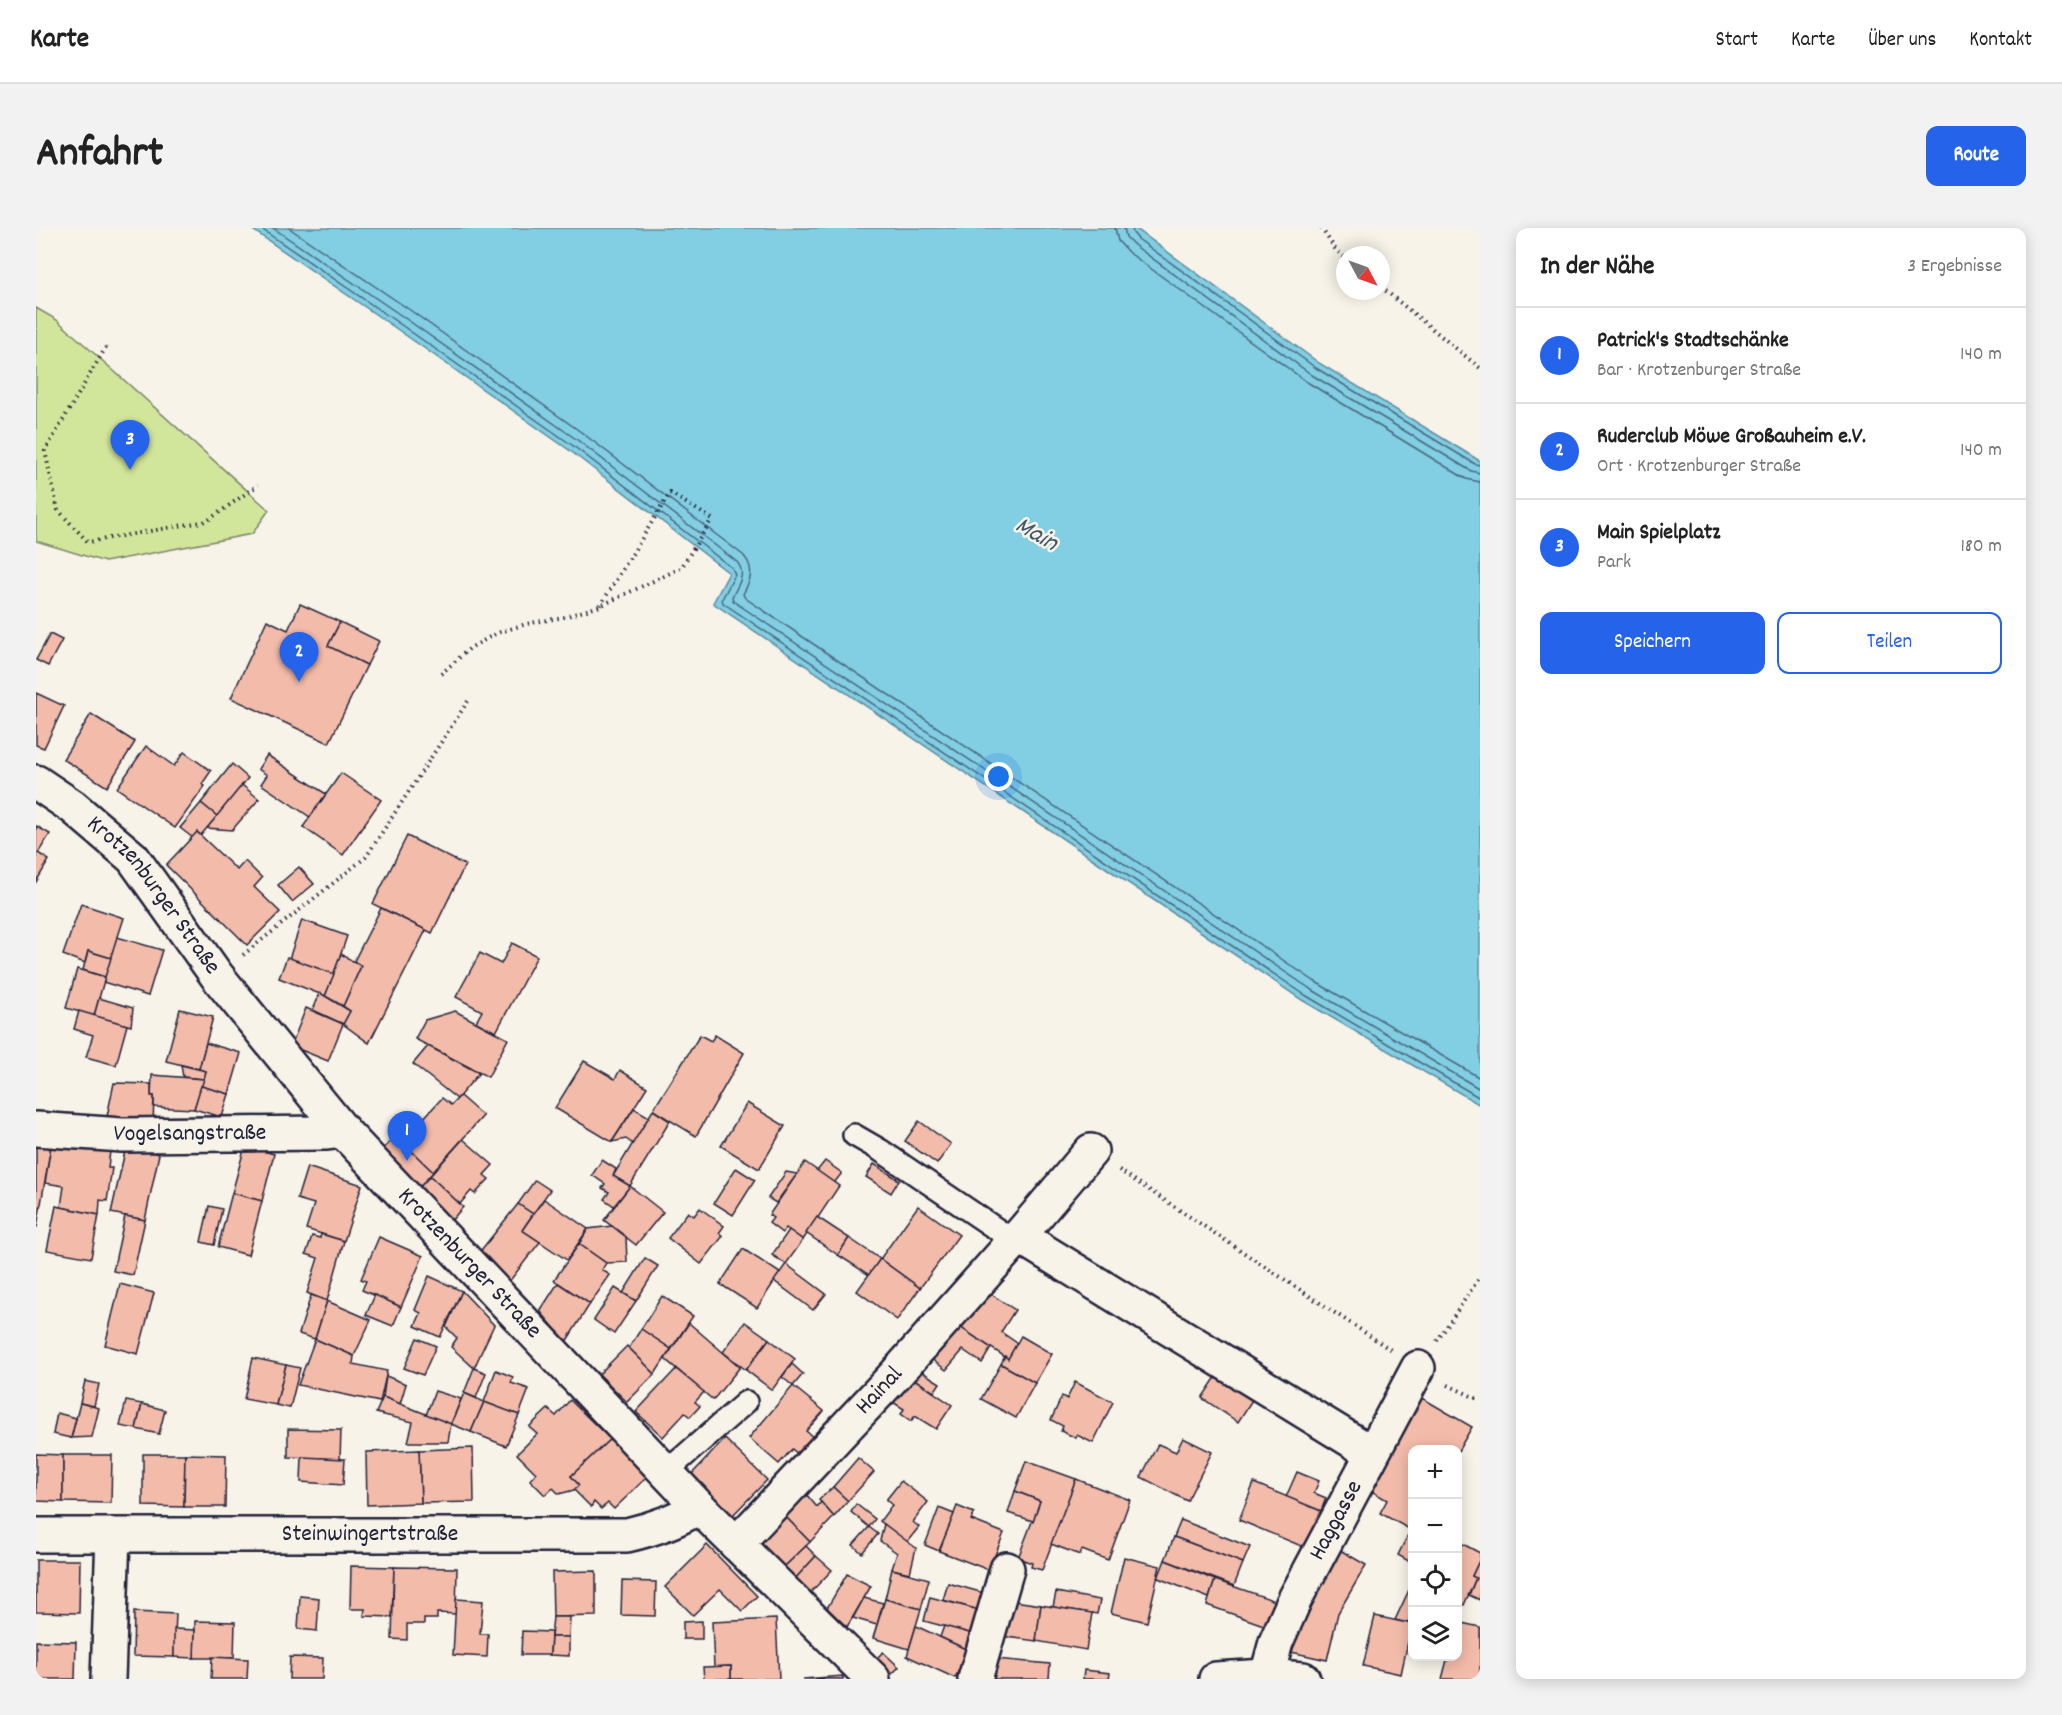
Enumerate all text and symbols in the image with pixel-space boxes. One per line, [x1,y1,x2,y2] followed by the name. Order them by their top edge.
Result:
[30,21,89,61] text: Karte
[1716,26,1758,56] text: Start
[1791,26,1835,56] text: Karte
[1868,26,1936,56] text: Über uns
[1969,26,2032,56] text: Kontakt
[36,126,163,186] text: Anfahrt
[1926,126,2026,186] button: Route
[1336,246,1390,300] north arrow
[1540,249,1654,286] text: In der Nähe
[1907,253,2002,281] text: 3 Ergebnisse
[1597,326,1789,357] text: Patrick's Stadtschänke
[1557,341,1562,369] text: 1
[1960,341,2002,369] text: 140 m
[1597,357,1801,385] text: Bar · Krotzenburger Straße
[110,420,149,470] pin: 3
[1597,422,1866,453] text: Ruderclub Möwe Großauheim e.V.
[1555,437,1564,465] text: 2
[1960,437,2002,465] text: 140 m
[1597,453,1801,481] text: Ort · Krotzenburger Straße
[1008,508,1065,563] water label: Main
[1597,518,1720,549] text: Main Spielplatz
[1555,533,1564,561] text: 3
[1960,533,2002,561] text: 180 m
[1597,549,1631,577] text: Park
[1540,612,1765,674] button: Speichern
[1777,612,2002,674] button: Teilen
[280,632,318,682] pin: 2
[984,762,1013,791] your location
[79,808,228,982] street label: Krotzenburger Straße
[388,1112,427,1161] pin: 1
[112,1117,267,1152] street label: Vogelsangstraße
[389,1181,549,1347] street label: Krotzenburger Straße
[848,1359,912,1423] street label: Hainal
[1408,1445,1462,1661] map controls
[1408,1445,1462,1499] button: +
[1301,1475,1372,1567] street label: Haggasse
[1408,1499,1462,1553] button: −
[282,1518,458,1552] street label: Steinwingertstraße
[1408,1553,1462,1607] button: locate
[1408,1607,1462,1661] button: layers

